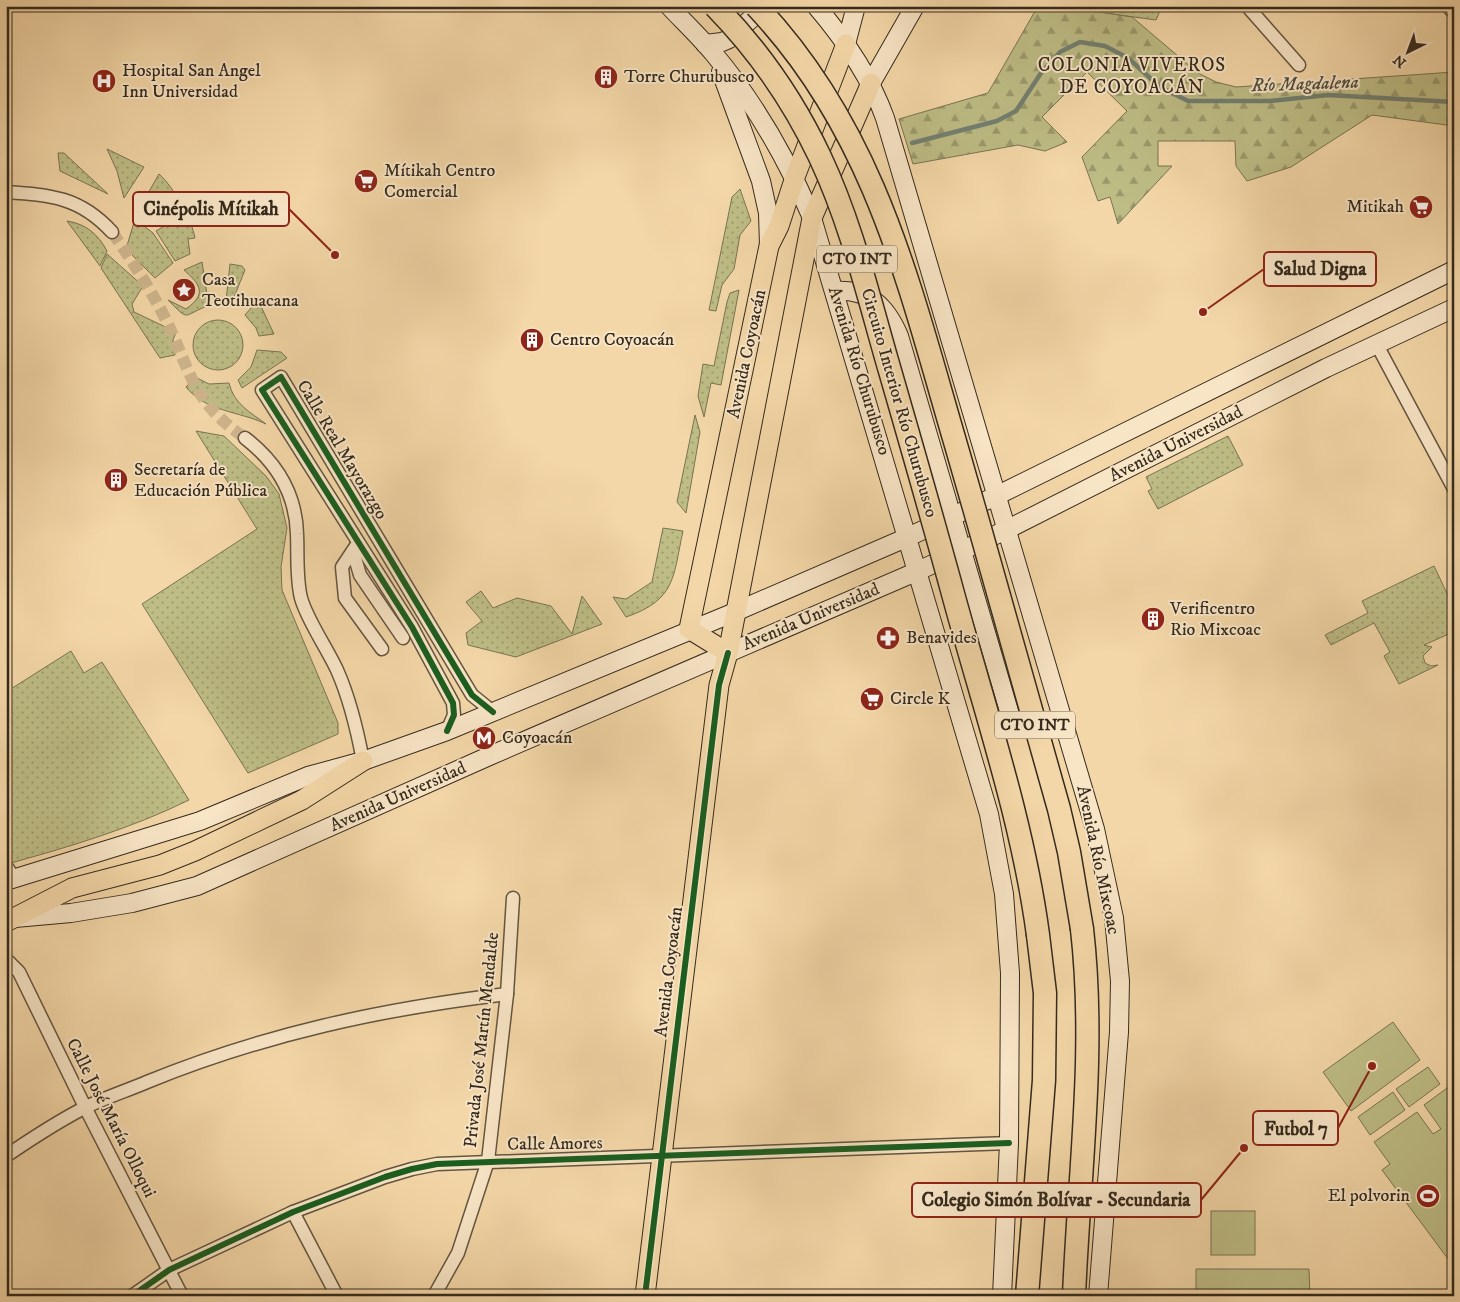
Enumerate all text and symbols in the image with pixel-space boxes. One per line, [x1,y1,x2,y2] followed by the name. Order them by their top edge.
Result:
[1382,28,1432,78] north arrow
[1389,50,1410,71] text: N
[1038,54,1226,99] district label: COLONIA VIVEROS DE COYOACÁN
[122,60,261,103] place label: Hospital San Angel Inn Universidad
[593,64,619,90] building icon: Torre Churubusco
[624,66,754,88] place label: Torre Churubusco
[91,68,117,94] hospital icon: Hospital San Angel Inn Universidad
[1250,71,1359,97] water label: Río Magdalena
[384,160,495,203] place label: Mítikah Centro Comercial
[353,168,379,194] supermarket icon: Mítikah Centro Comercial
[133,192,289,226] callout: Cinépolis Mítikah
[1408,194,1434,220] supermarket icon: Mitikah
[1347,196,1405,218] place label: Mitikah
[143,198,280,221] text: Cinépolis Mítikah
[817,245,897,272] road number: CTO INT
[1264,252,1376,286] callout: Salud Digna
[1274,258,1367,281] text: Salud Digna
[202,269,299,312] place label: Casa Teotihuacana
[171,277,197,303] place icon: Casa Teotihuacana
[823,284,895,458] street label: Avenida Río Churubusco
[856,286,942,520] street label: Circuito Interior Río Churubusco
[723,287,772,421] street label: Avenida Coyoacán
[519,327,545,353] building icon: Centro Coyoacán
[550,329,675,351] place label: Centro Coyoacán
[292,376,392,524] street label: Calle Real Mayorazgo
[1106,401,1246,487] street label: Avenida Universidad
[134,459,268,502] place label: Secretaría de Educación Pública
[103,467,129,493] building icon: Secretaría de Educación Pública
[739,578,883,656] street label: Avenida Universidad
[1169,598,1261,641] place label: Verificentro Rio Mixcoac
[1140,606,1166,632] building icon: Verificentro Rio Mixcoac
[875,625,901,651] pharmacy icon: Benavides
[906,627,977,649] place label: Benavides
[859,686,885,712] supermarket icon: Circle K
[890,688,951,710] place label: Circle K
[995,712,1075,738] road number: CTO INT
[471,725,497,751] metro station icon: Coyoacán
[502,727,573,749] place label: Coyoacán
[326,757,470,837] street label: Avenida Universidad
[1071,783,1125,937] street label: Avenida Río Mixcoac
[650,905,688,1039] street label: Avenida Coyoacán
[460,931,504,1149] street label: Privada José Martín Mendalde
[61,1035,161,1201] street label: Calle José María Olloqui
[1253,1111,1338,1145] callout: Futbol 7
[1264,1118,1328,1141] text: Futbol 7
[507,1132,603,1156] street label: Calle Amores
[912,1183,1201,1217] callout: Colegio Simón Bolívar - Secundaria
[1415,1183,1441,1209] sports icon: El polvorin
[1328,1185,1411,1207] place label: El polvorin
[922,1189,1191,1212] text: Colegio Simón Bolívar - Secundaria

